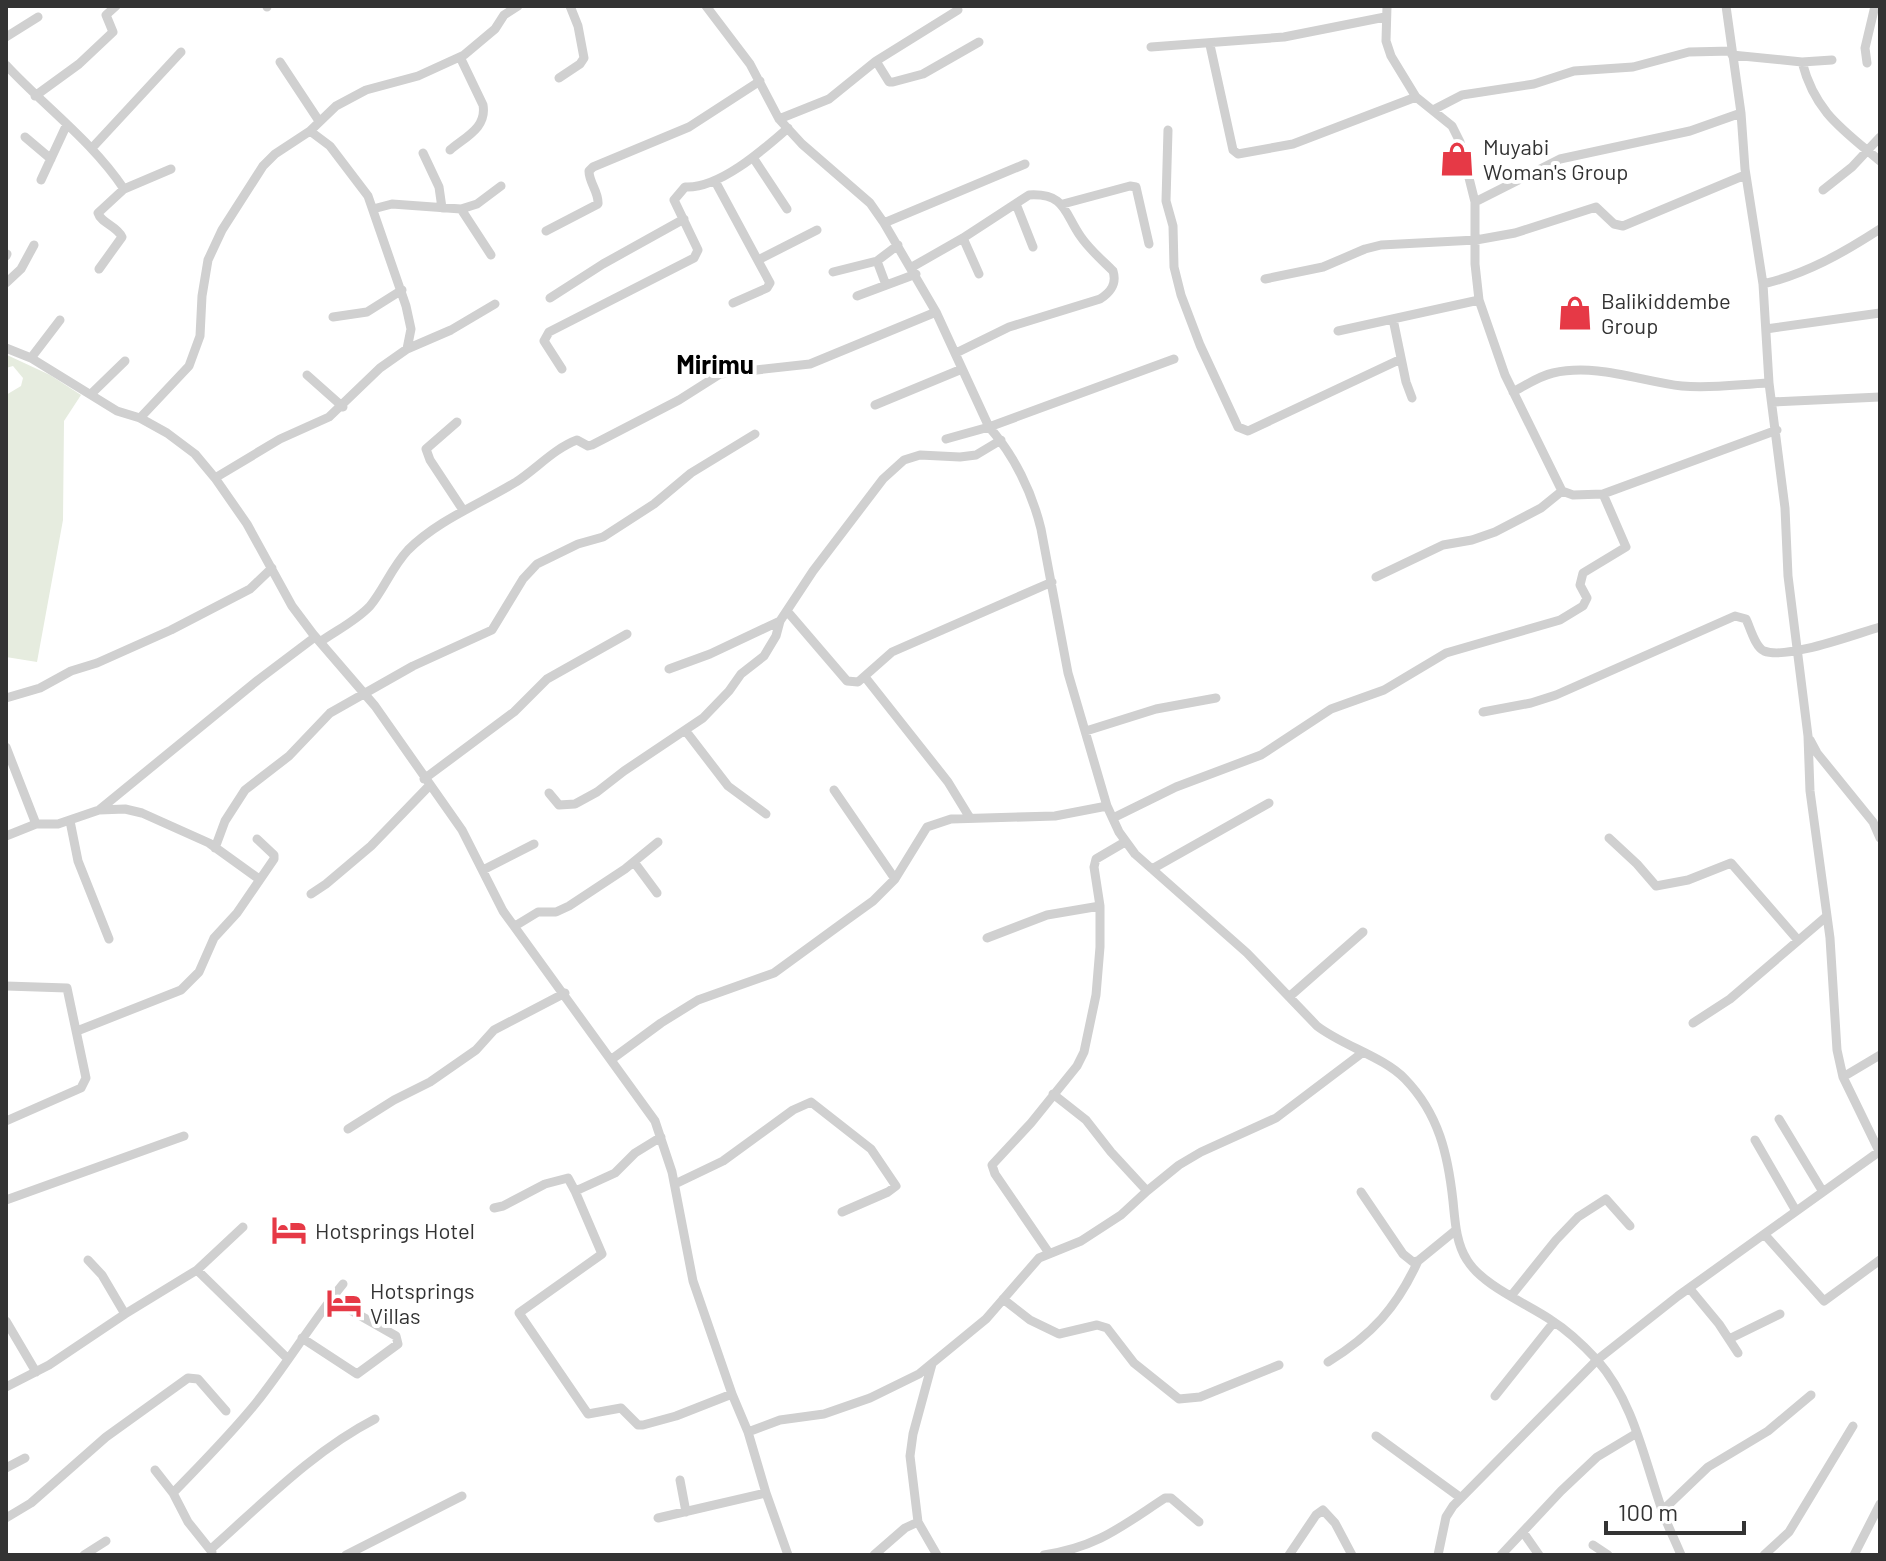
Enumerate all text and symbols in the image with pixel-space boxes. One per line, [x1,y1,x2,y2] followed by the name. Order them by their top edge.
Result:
[1483,133,1629,184] place label: Muyabi Woman's Group
[1438,140,1476,178] shop icon: Muyabi Woman's Group
[1601,287,1731,338] place label: Balikiddembe Group
[1556,294,1594,332] shop icon: Balikiddembe Group
[676,348,754,379] district label: Mirimu
[270,1211,308,1249] hotel icon: Hotsprings Hotel
[315,1217,475,1243] place label: Hotsprings Hotel
[370,1277,475,1328] place label: Hotsprings Villas
[325,1284,363,1322] hotel icon: Hotsprings Villas
[1606,1485,1744,1535] scale bar
[1618,1497,1678,1526] text: 100 m

